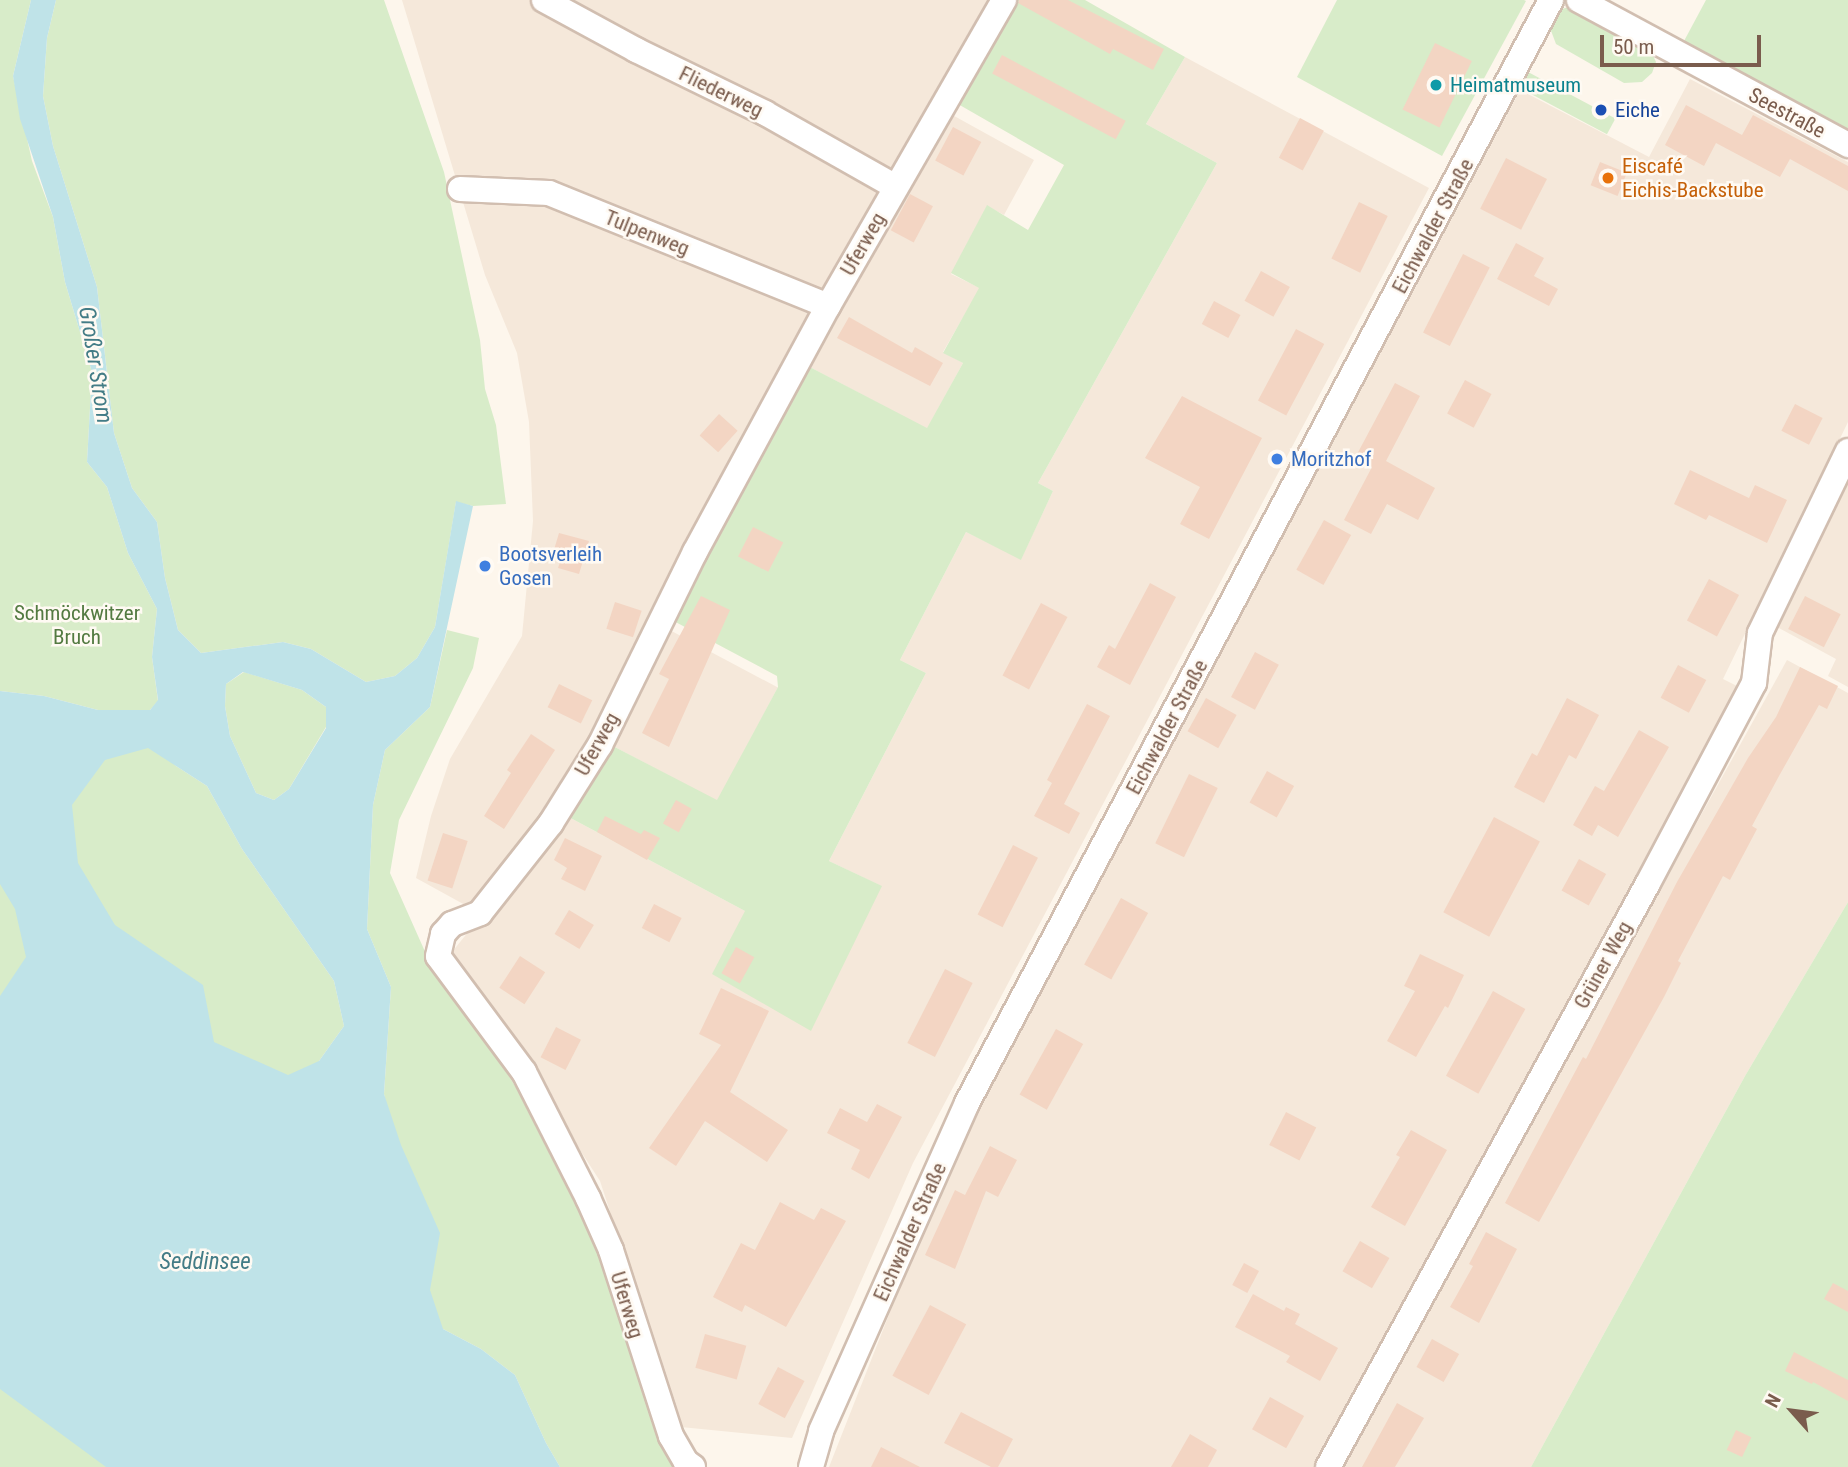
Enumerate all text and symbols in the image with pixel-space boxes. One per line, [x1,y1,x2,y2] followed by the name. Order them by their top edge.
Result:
[1603,21,1764,65] scale bar
[1613,35,1654,59] text: 50 m
[675,61,767,123] street label: Fliederweg
[1450,72,1581,98] place label: Heimatmuseum
[1428,77,1444,93] marker: Heimatmuseum
[1744,82,1830,144] street label: Seestraße
[1615,97,1660,123] place label: Eiche
[1593,102,1609,118] marker: Eiche
[1622,153,1764,203] place label: Eiscafé Eichis-Backstube
[1387,154,1479,298] street label: Eichwalder Straße
[1600,170,1616,186] marker: Eiscafé Eichis-Backstube
[601,205,693,261] street label: Tulpenweg
[835,208,891,280] street label: Uferweg
[72,305,118,425] water label: Großer Strom
[1291,446,1371,472] place label: Moritzhof
[1269,451,1285,467] marker: Moritzhof
[499,541,602,591] place label: Bootsverleih Gosen
[477,558,493,574] marker: Bootsverleih Gosen
[14,600,140,650] park label: Schmöckwitzer Bruch
[1121,655,1213,799] street label: Eichwalder Straße
[569,708,625,780] street label: Uferweg
[1569,917,1637,1013] street label: Grüner Weg
[868,1159,952,1305] street label: Eichwalder Straße
[159,1248,251,1276] water label: Seddinsee
[605,1269,649,1341] street label: Uferweg
[1757,1376,1827,1446] north arrow
[1760,1390,1786,1411] text: N

